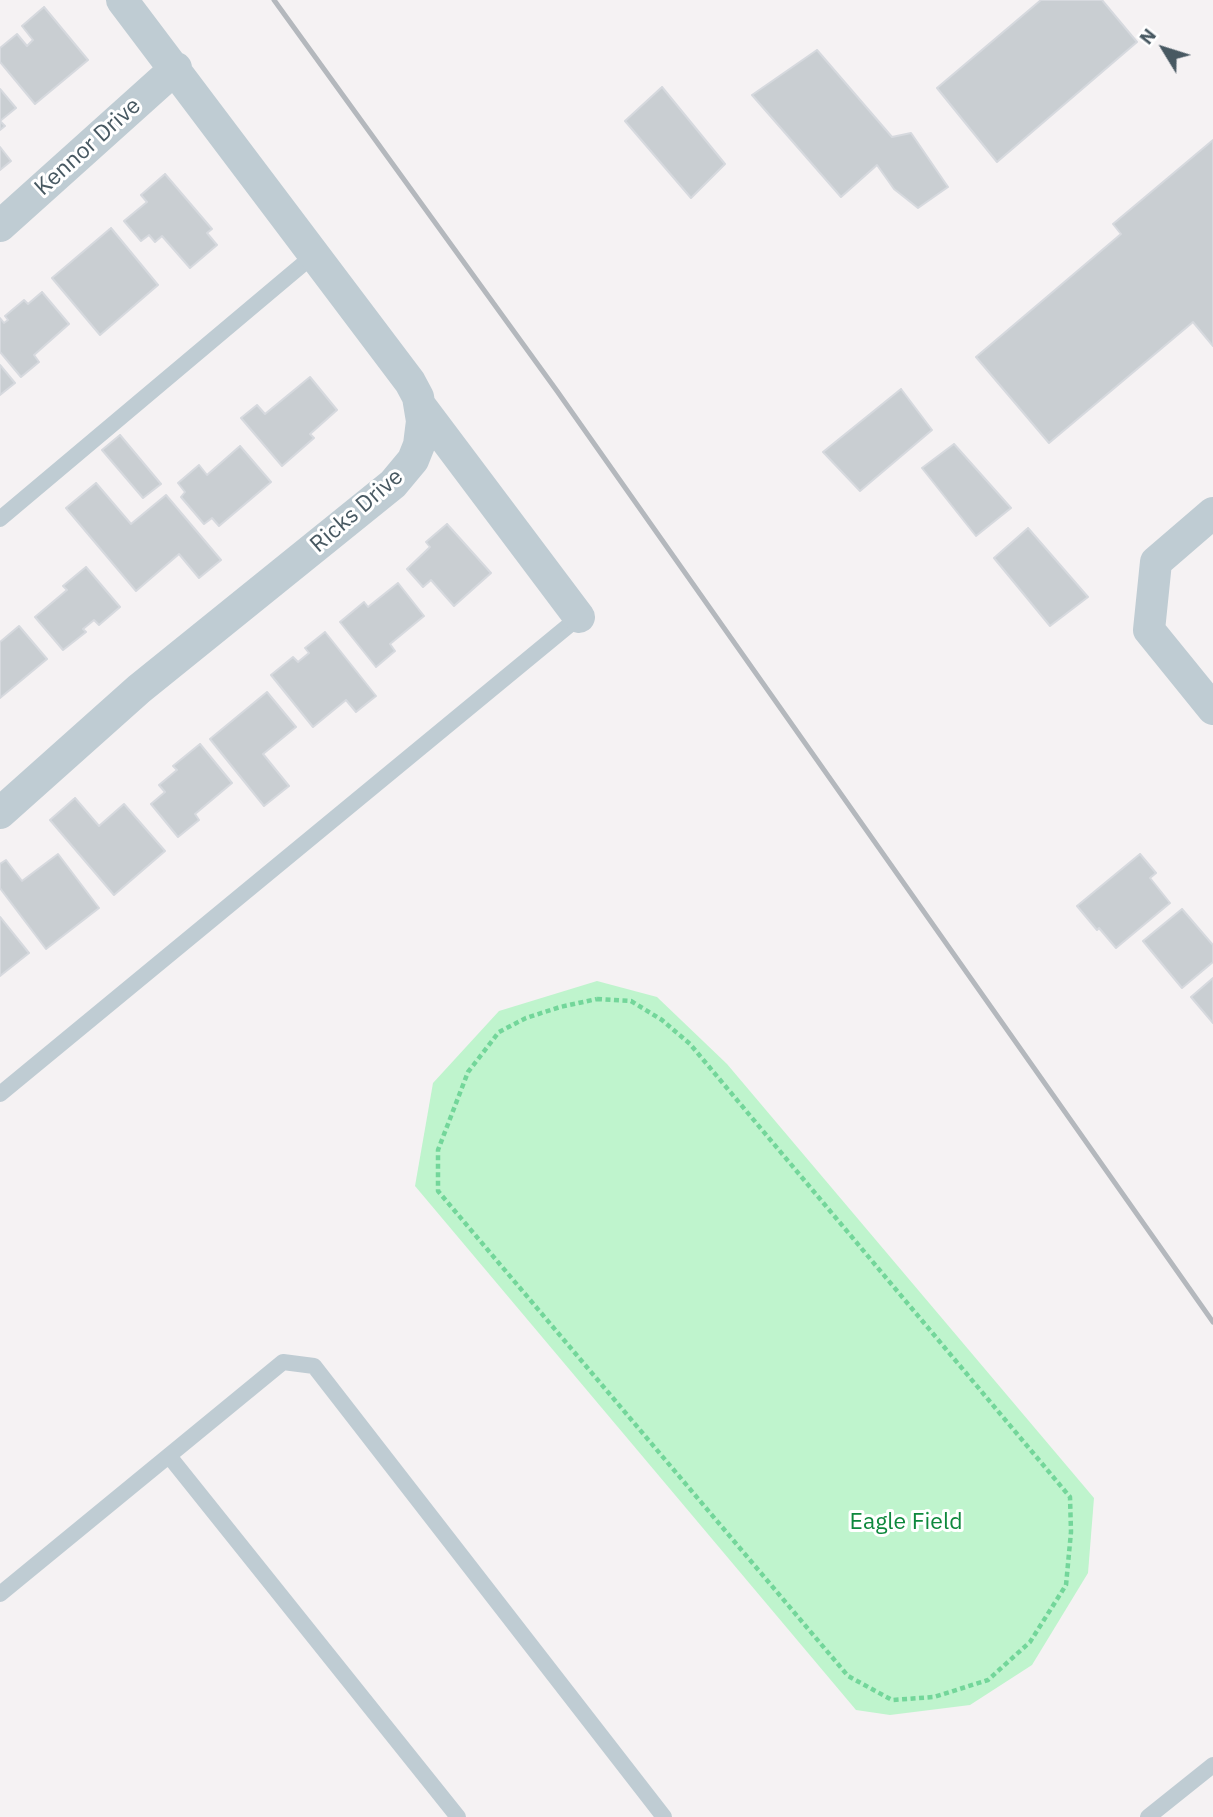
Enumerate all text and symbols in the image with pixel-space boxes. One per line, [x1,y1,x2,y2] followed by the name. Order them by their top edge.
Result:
[1129,14,1199,84] north arrow
[1134,23,1161,49] text: N
[29,92,147,202] street label: Kennor Drive
[305,463,409,559] street label: Ricks Drive
[850,1508,962,1536] park label: Eagle Field

